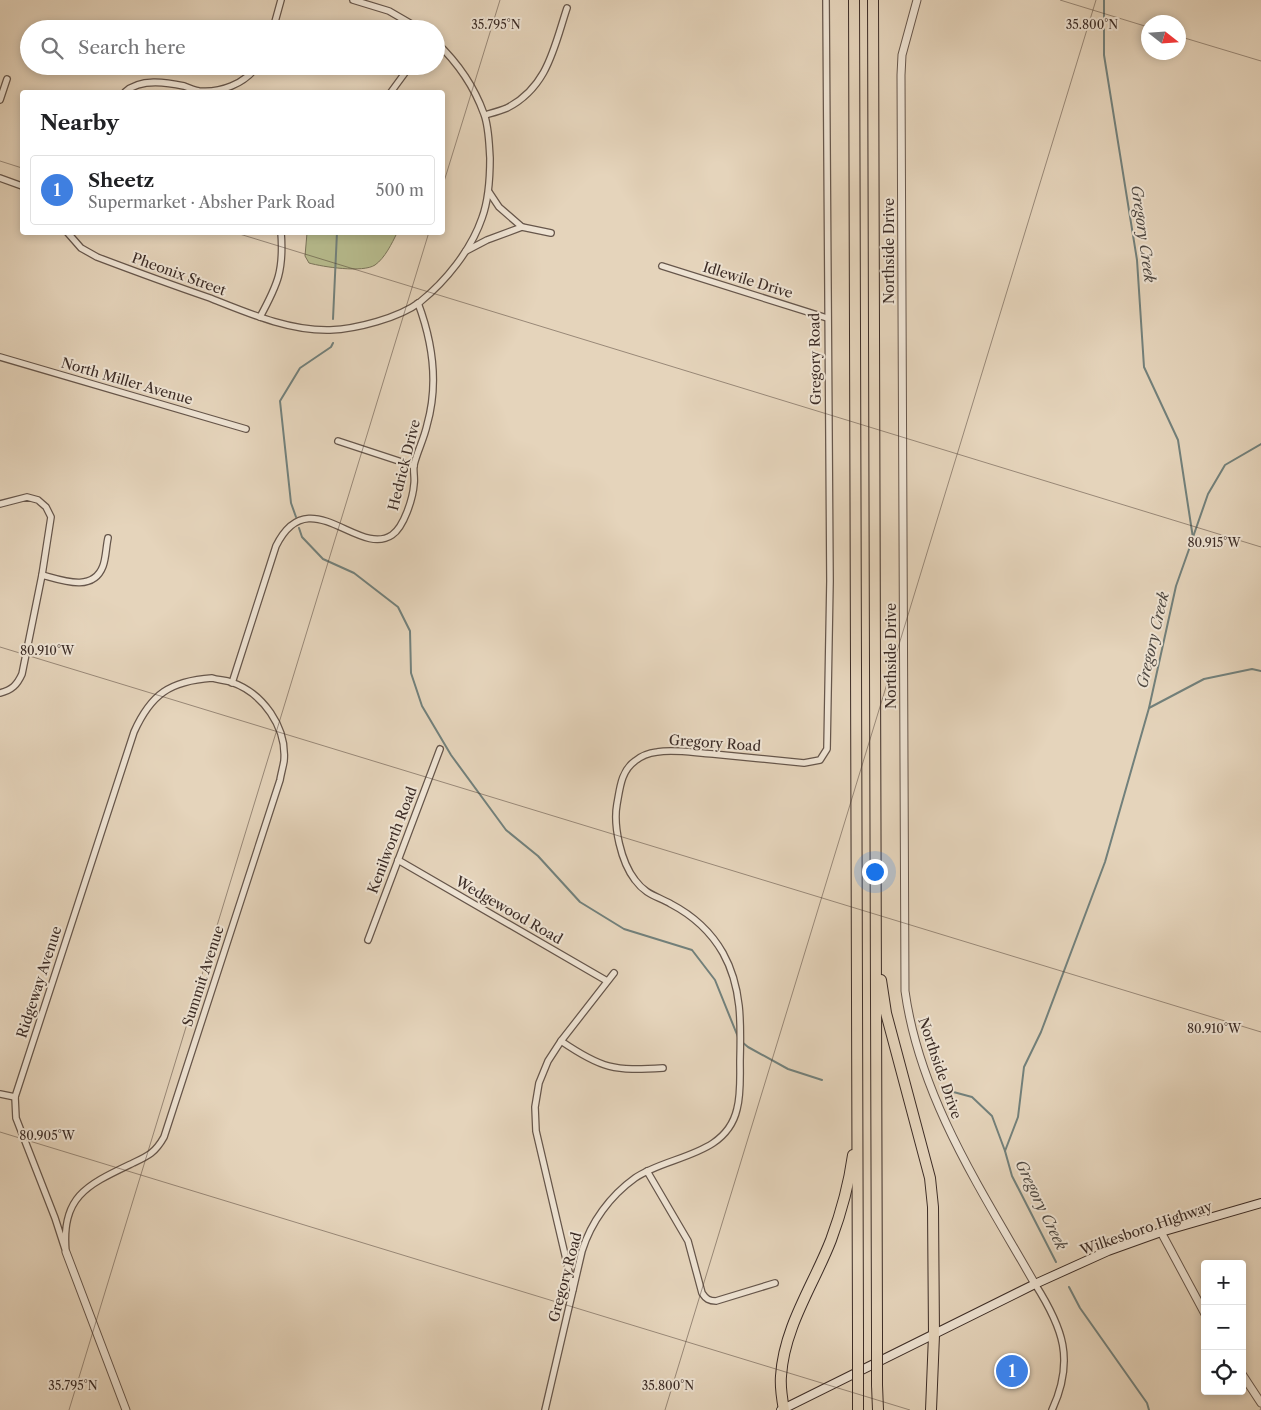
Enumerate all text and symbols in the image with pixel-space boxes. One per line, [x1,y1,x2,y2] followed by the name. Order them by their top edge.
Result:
[1141,15,1186,60] north arrow
[471,17,521,32] text: 35.795°N
[1066,17,1118,32] text: 35.800°N
[20,20,445,75] search box
[38,34,66,62] icon: search
[78,36,186,59] text: Search here
[40,110,119,135] text: Nearby
[88,169,154,192] text: Sheetz
[53,180,61,200] text: 1
[376,180,424,200] text: 500 m
[1127,184,1160,284] water label: Gregory Creek
[88,192,335,212] text: Supermarket · Absher Park Road
[880,198,898,304] street label: Northside Drive
[129,249,229,299] street label: Pheonix Street
[701,258,795,302] street label: Idlewile Drive
[805,312,825,405] street label: Gregory Road
[59,354,195,408] street label: North Miller Avenue
[384,417,424,513] street label: Hedrick Drive
[1187,535,1241,550] text: 80.915°W
[1132,590,1173,690] water label: Gregory Creek
[882,603,900,709] street label: Northside Drive
[20,643,75,658] text: 80.910°W
[668,731,762,755] street label: Gregory Road
[363,784,421,896] street label: Kenilworth Road
[862,859,888,885] your location
[451,872,566,948] street label: Wedgewood Road
[178,923,228,1029] street label: Summit Avenue
[12,924,66,1040] street label: Ridgeway Avenue
[914,1015,966,1121] street label: Northside Drive
[1187,1021,1242,1036] text: 80.910°W
[19,1128,76,1143] text: 80.905°W
[1011,1156,1072,1253] water label: Gregory Creek
[1077,1197,1215,1259] street label: Wilkesboro Highway
[544,1230,586,1324] street label: Gregory Road
[1201,1260,1246,1395] map controls
[1201,1260,1246,1305] button: +
[1201,1305,1246,1350] button: −
[1201,1350,1246,1395] button: locate
[996,1352,1028,1390] pin: 1
[48,1378,98,1393] text: 35.795°N
[642,1378,694,1393] text: 35.800°N

